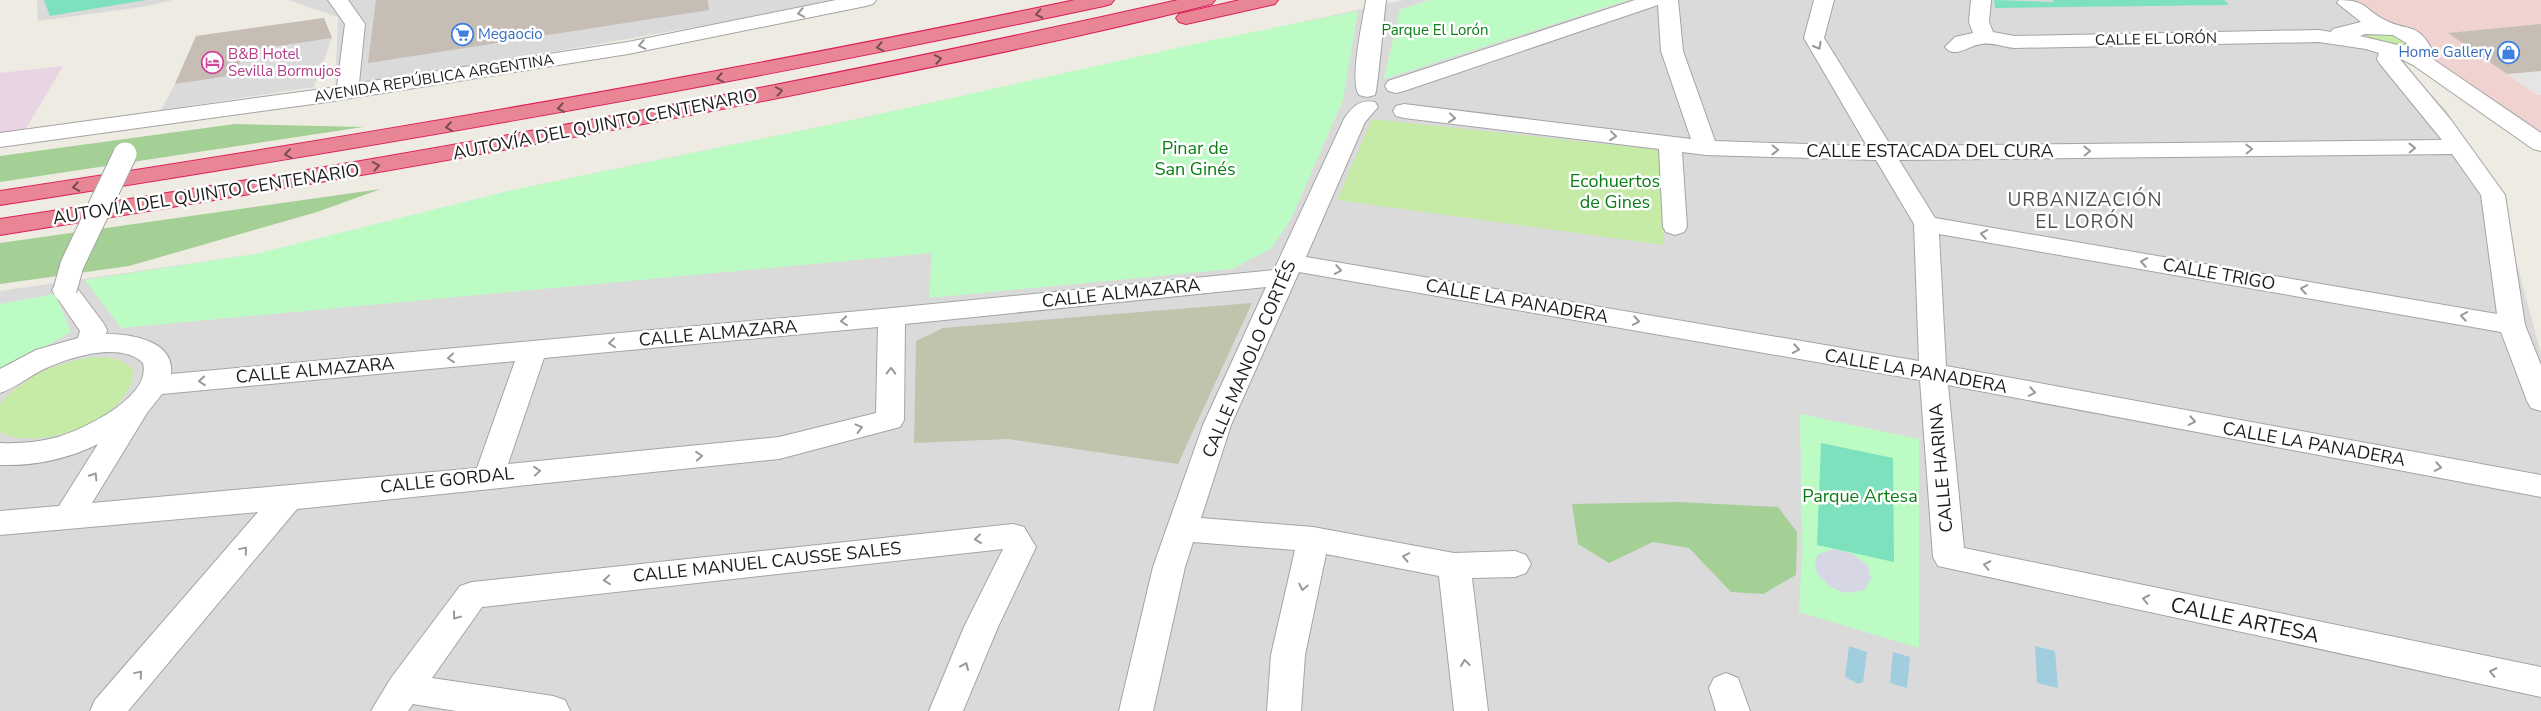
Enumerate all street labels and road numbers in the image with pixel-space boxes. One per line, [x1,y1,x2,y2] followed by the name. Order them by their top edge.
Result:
[2095,27,2217,50] street label: CALLE EL LORÓN
[313,48,555,107] street label: AVENIDA REPÚBLICA ARGENTINA
[450,83,760,165] street label: AUTOVÍA DEL QUINTO CENTENARIO
[1806,139,2054,163] street label: CALLE ESTACADA DEL CURA
[51,158,361,230] street label: AUTOVÍA DEL QUINTO CENTENARIO
[2161,252,2277,296] street label: CALLE TRIGO
[1196,257,1302,461] street label: CALLE MANOLO CORTÉS
[1041,273,1201,313] street label: CALLE ALMAZARA
[1424,273,1610,329] street label: CALLE LA PANADERA
[638,314,798,352] street label: CALLE ALMAZARA
[1823,343,2009,399] street label: CALLE LA PANADERA
[235,351,395,389] street label: CALLE ALMAZARA
[1923,402,1959,534] street label: CALLE HARINA
[2221,416,2407,472] street label: CALLE LA PANADERA
[379,461,515,499] street label: CALLE GORDAL
[632,536,902,588] street label: CALLE MANUEL CAUSSE SALES
[2168,591,2322,649] street label: CALLE ARTESA

